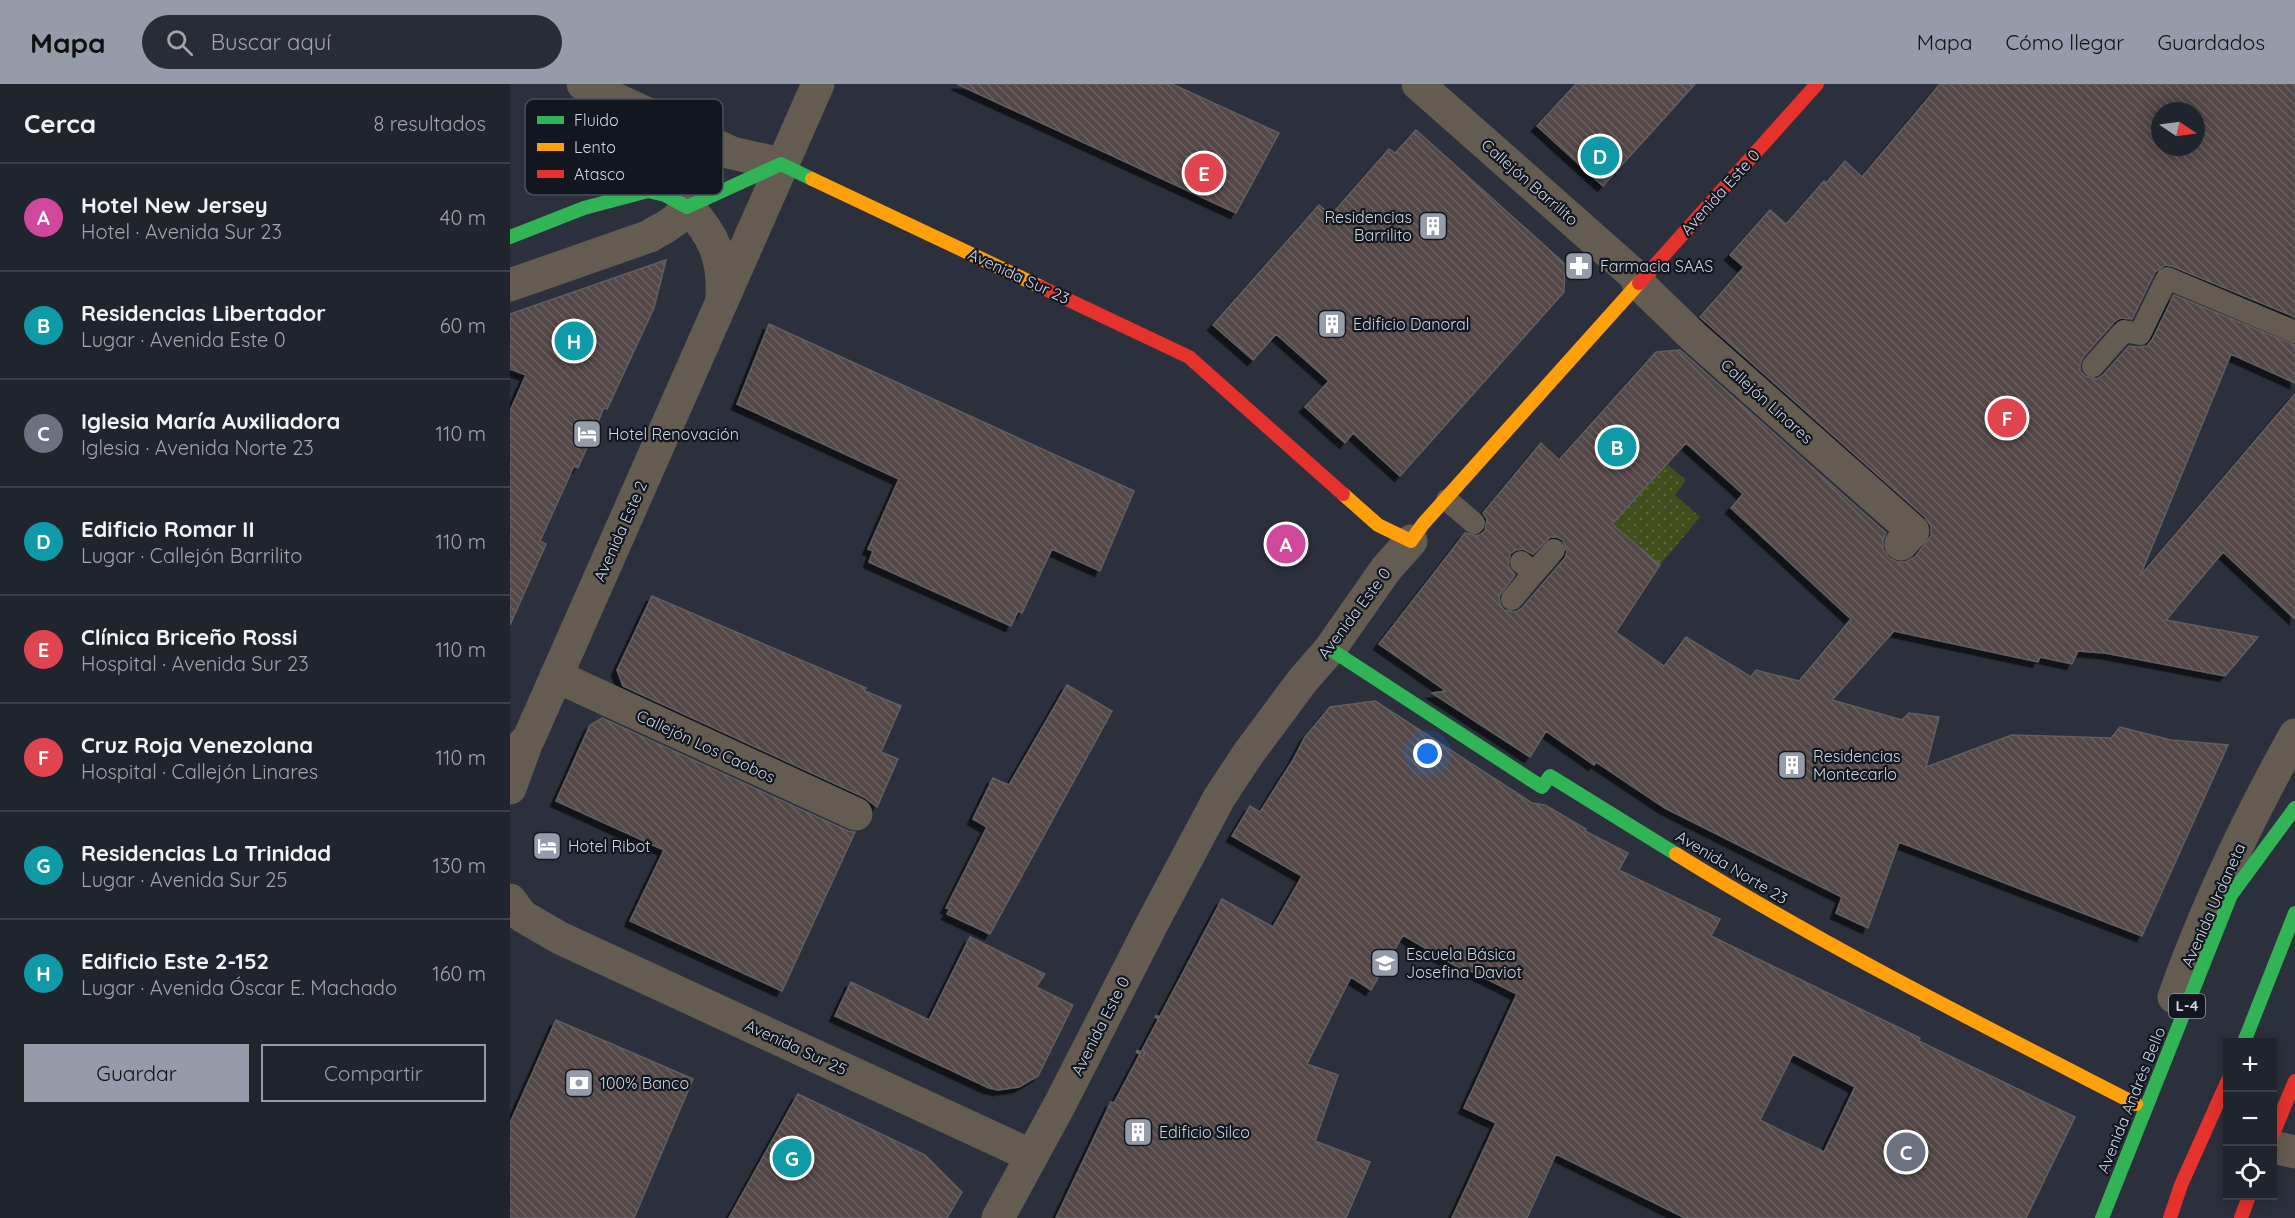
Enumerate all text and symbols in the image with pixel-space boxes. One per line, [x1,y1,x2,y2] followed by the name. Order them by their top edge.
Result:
[142,15,562,69] search box
[30,25,106,60] text: Mapa
[163,26,196,59] icon: search
[211,28,331,56] text: Buscar aquí
[1917,29,1972,55] text: Mapa
[2005,29,2124,55] text: Cómo llegar
[2157,29,2265,55] text: Guardados
[525,99,723,195] legend
[2151,102,2205,156] north arrow
[24,107,96,140] text: Cerca
[574,110,619,130] text: Fluido
[373,111,486,136] text: 8 resultados
[1477,134,1583,230] street label: Callejón Barrilito
[1580,134,1620,178] pin: D
[574,137,616,157] text: Lento
[1676,145,1764,239] street label: Avenida Este 0
[1184,150,1224,196] pin: E
[574,164,625,184] text: Atasco
[81,191,268,219] text: Hotel New Jersey
[37,205,50,230] text: A
[440,205,486,230] text: 40 m
[1324,207,1412,245] place label: Residencias Barrilito
[1417,210,1449,242] building icon: Residencias Barrilito
[81,219,282,244] text: Hotel · Avenida Sur 23
[965,244,1073,308] street label: Avenida Sur 23
[1563,250,1595,282] pharmacy icon: Farmacia SAAS
[1600,256,1713,276] place label: Farmacia SAAS
[81,299,326,327] text: Residencias Libertador
[1316,308,1348,340] building icon: Edificio Danoral
[37,313,50,338] text: B
[440,313,486,338] text: 60 m
[1353,314,1470,334] place label: Edificio Danoral
[554,318,594,364] pin: H
[81,327,286,352] text: Lugar · Avenida Este 0
[1717,354,1817,448] street label: Callejón Linares
[1988,396,2026,440] pin: F
[81,407,340,435] text: Iglesia María Auxiliadora
[571,418,603,450] hotel icon: Hotel Renovación
[37,421,50,446] text: C
[436,421,486,446] text: 110 m
[608,424,739,444] place label: Hotel Renovación
[1598,424,1636,470] pin: B
[81,435,314,460] text: Iglesia · Avenida Norte 23
[589,477,651,584] street label: Avenida Este 2
[81,515,254,543] text: Edificio Romar II
[1266,522,1306,566] pin: A
[36,529,51,554] text: D
[436,529,486,554] text: 110 m
[81,543,302,568] text: Lugar · Callejón Barrilito
[1313,564,1395,662] street label: Avenida Este 0
[81,623,297,651] text: Clínica Briceño Rossi
[38,637,49,662] text: E
[436,637,486,662] text: 110 m
[81,651,309,676] text: Hospital · Avenida Sur 23
[633,705,779,787] street label: Callejón Los Caobos
[81,731,313,759] text: Cruz Roja Venezolana
[1413,739,1442,768] your location
[38,745,49,770] text: F
[436,745,486,770] text: 110 m
[1813,746,1901,784] place label: Residencias Montecarlo
[1776,749,1808,781] building icon: Residencias Montecarlo
[81,759,318,784] text: Hospital · Callejón Linares
[1672,826,1792,908] street label: Avenida Norte 23
[531,830,563,862] hotel icon: Hotel Ribot
[568,836,651,856] place label: Hotel Ribot
[81,839,331,867] text: Residencias La Trinidad
[2177,840,2249,970] street label: Avenida Urdaneta
[37,853,50,878] text: G
[433,853,486,878] text: 130 m
[81,867,287,892] text: Lugar · Avenida Sur 25
[1406,944,1522,982] place label: Escuela Básica Josefina Daviot
[81,947,269,975] text: Edificio Este 2-152
[1369,947,1401,979] school or university icon: Escuela Básica Josefina Daviot
[36,961,51,986] text: H
[432,961,486,986] text: 160 m
[1066,973,1134,1079] street label: Avenida Este 0
[81,975,397,1000] text: Lugar · Avenida Óscar E. Machado
[2169,994,2205,1018] road number: L-4
[742,1015,850,1079] street label: Avenida Sur 25
[2092,1024,2170,1176] street label: Avenida Andrés Bello
[2223,1038,2277,1200] map controls
[2223,1038,2277,1092] button: +
[24,1044,249,1102] button: Guardar
[261,1044,486,1102] button: Compartir
[563,1067,595,1099] bank icon: 100% Banco
[600,1073,689,1093] place label: 100% Banco
[2223,1092,2277,1146] button: −
[1122,1116,1154,1148] building icon: Edificio Silco
[1159,1122,1250,1142] place label: Edificio Silco
[1886,1130,1926,1174] pin: C
[772,1136,812,1180] pin: G
[2223,1146,2277,1200] button: locate

